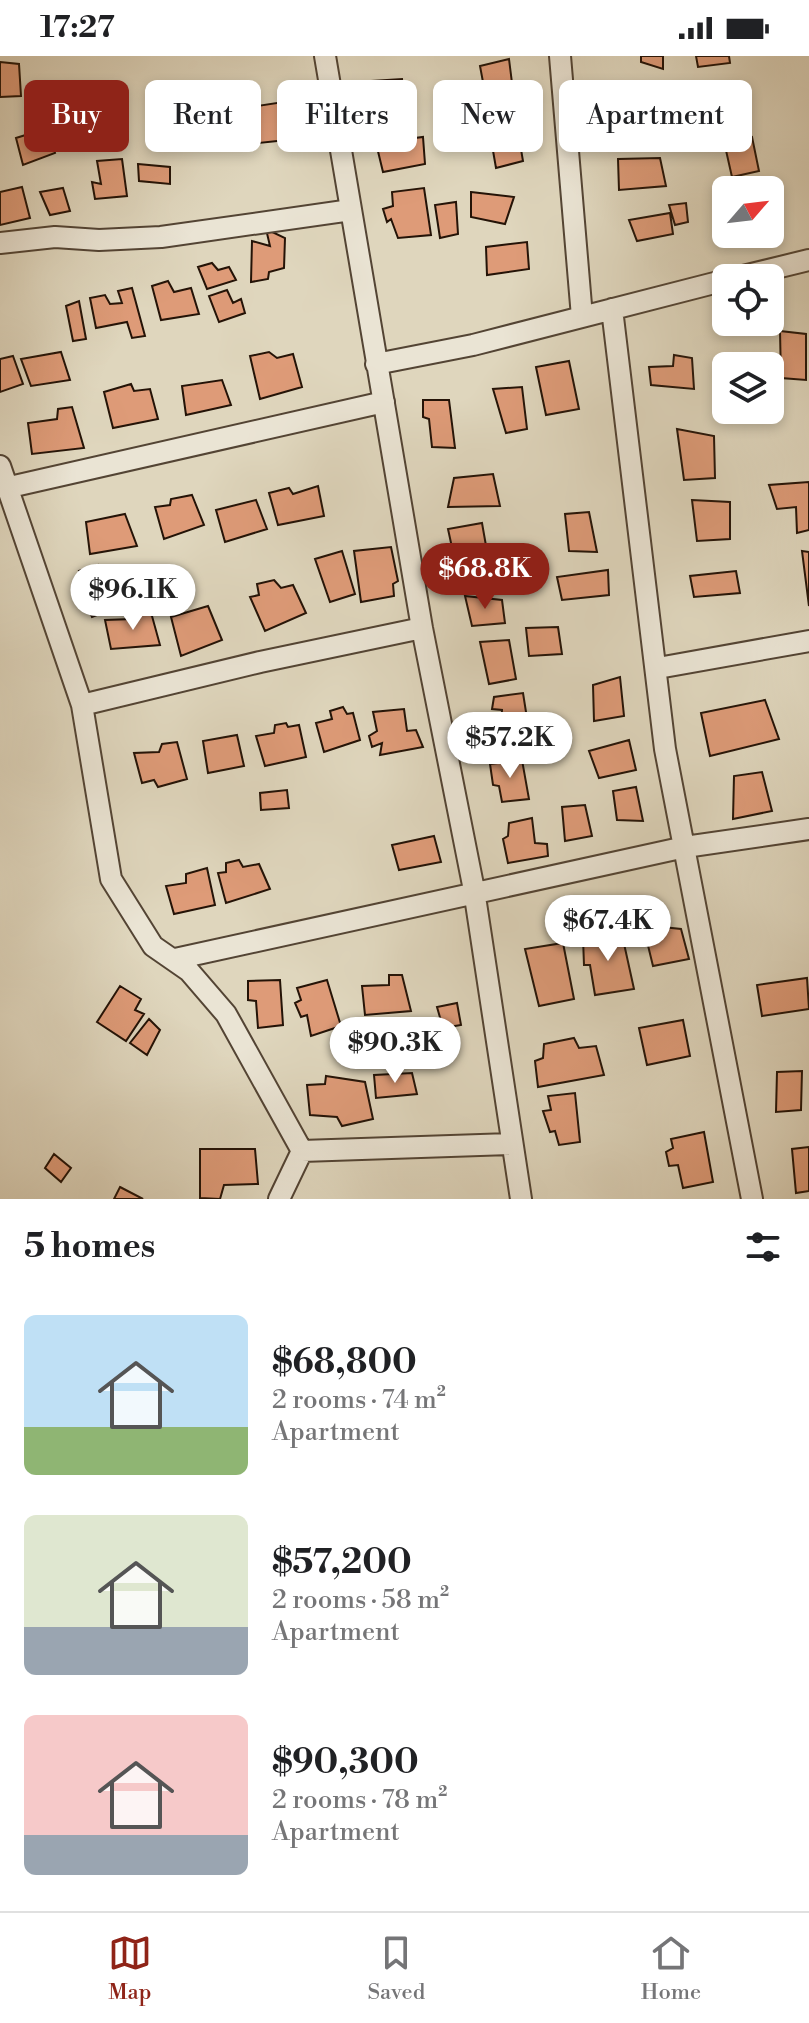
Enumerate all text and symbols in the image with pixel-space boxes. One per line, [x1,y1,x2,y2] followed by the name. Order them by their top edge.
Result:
[40,9,115,47] text: 17:27
[24,80,129,152] chip: Buy
[145,80,261,152] chip: Rent
[277,80,417,152] chip: Filters
[433,80,543,152] chip: New
[559,80,752,152] chip: Apartment
[712,176,784,248] north arrow
[712,176,784,424] map controls
[712,264,784,336] button: locate
[712,352,784,424] button: layers
[420,543,550,611] pin: $68.8K
[438,553,532,585] text: $68.8K
[68,564,198,632] pin: $96.1K
[88,574,178,606] text: $96.1K
[445,712,575,780] pin: $57.2K
[465,722,555,754] text: $57.2K
[543,895,673,963] pin: $67.4K
[563,905,653,937] text: $67.4K
[330,1017,460,1085] pin: $90.3K
[348,1027,442,1059] text: $90.3K
[741,1225,785,1269] icon: filters
[24,1226,155,1268] text: 5 homes
[272,1342,417,1384] text: $68,800
[88,1347,184,1443] icon: home
[272,1384,446,1416] text: 2 rooms · 74 m²
[272,1416,400,1448] text: Apartment
[272,1542,412,1584] text: $57,200
[88,1547,184,1643] icon: home
[272,1584,449,1616] text: 2 rooms · 58 m²
[272,1616,400,1648] text: Apartment
[272,1742,419,1784] text: $90,300
[88,1747,184,1843] icon: home
[272,1784,447,1816] text: 2 rooms · 78 m²
[272,1816,400,1848] text: Apartment
[108,1931,152,2006] tab: Map
[367,1931,425,2006] tab: Saved
[641,1931,701,2006] tab: Home

